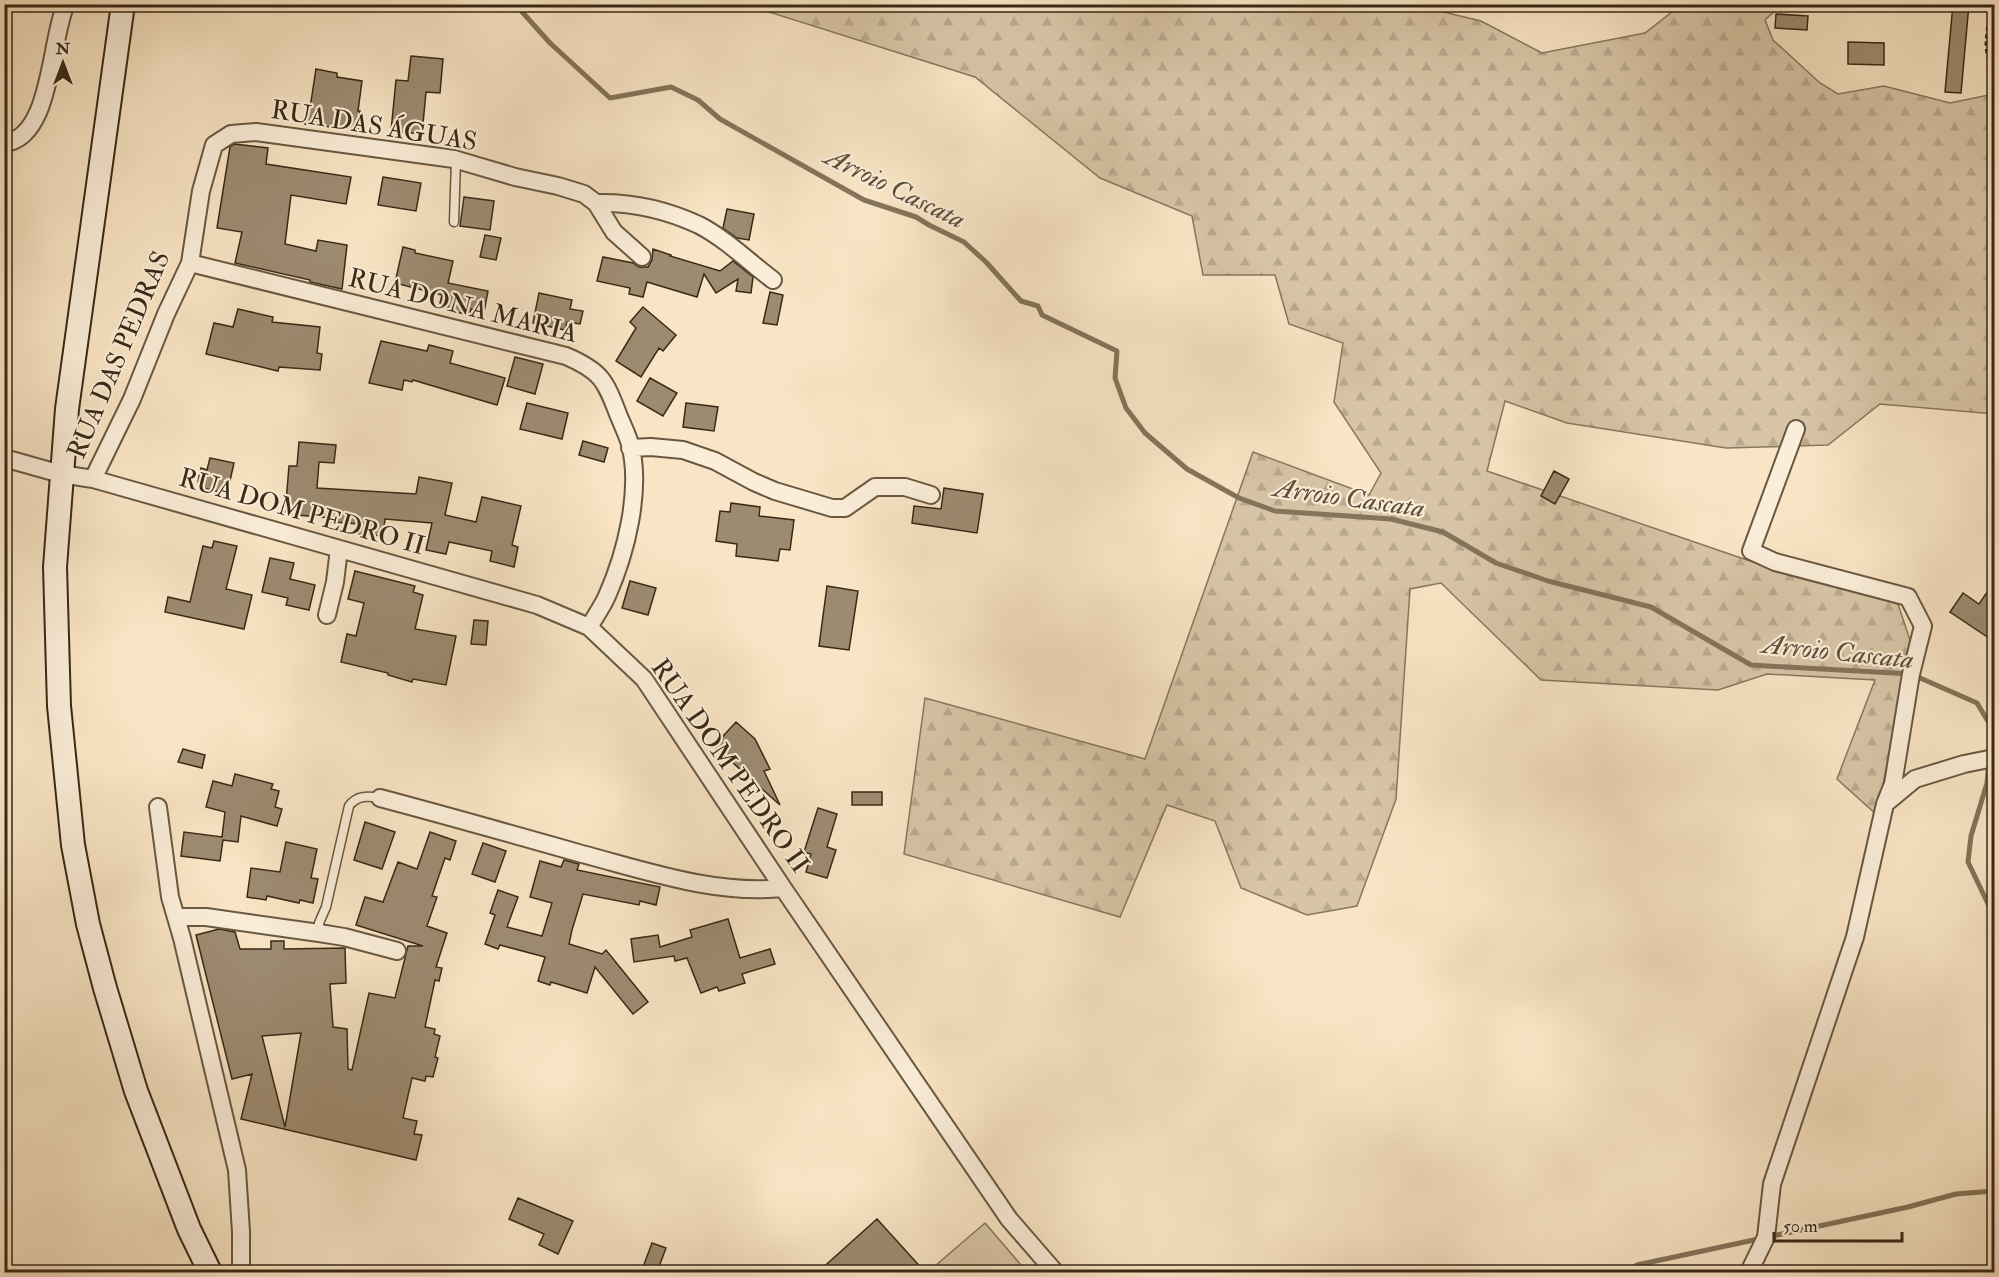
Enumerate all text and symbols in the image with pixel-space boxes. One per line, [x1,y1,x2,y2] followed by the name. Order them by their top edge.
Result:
[33,33,93,93] north arrow
[55,39,71,59] text: N
[269,92,480,158] street label: RUA DAS ÁGUAS
[817,139,971,236] water label: Arroio Cascata
[61,246,177,464] street label: RUA DAS PEDRAS
[345,262,581,350] street label: RUA DONA MARIA
[175,462,429,562] street label: RUA DOM PEDRO II
[1268,471,1427,525] water label: Arroio Cascata
[1758,627,1915,676] water label: Arroio Cascata
[644,653,816,879] street label: RUA DOM PEDRO II
[1774,1205,1902,1243] scale bar
[1783,1215,1818,1238] text: 50 m

